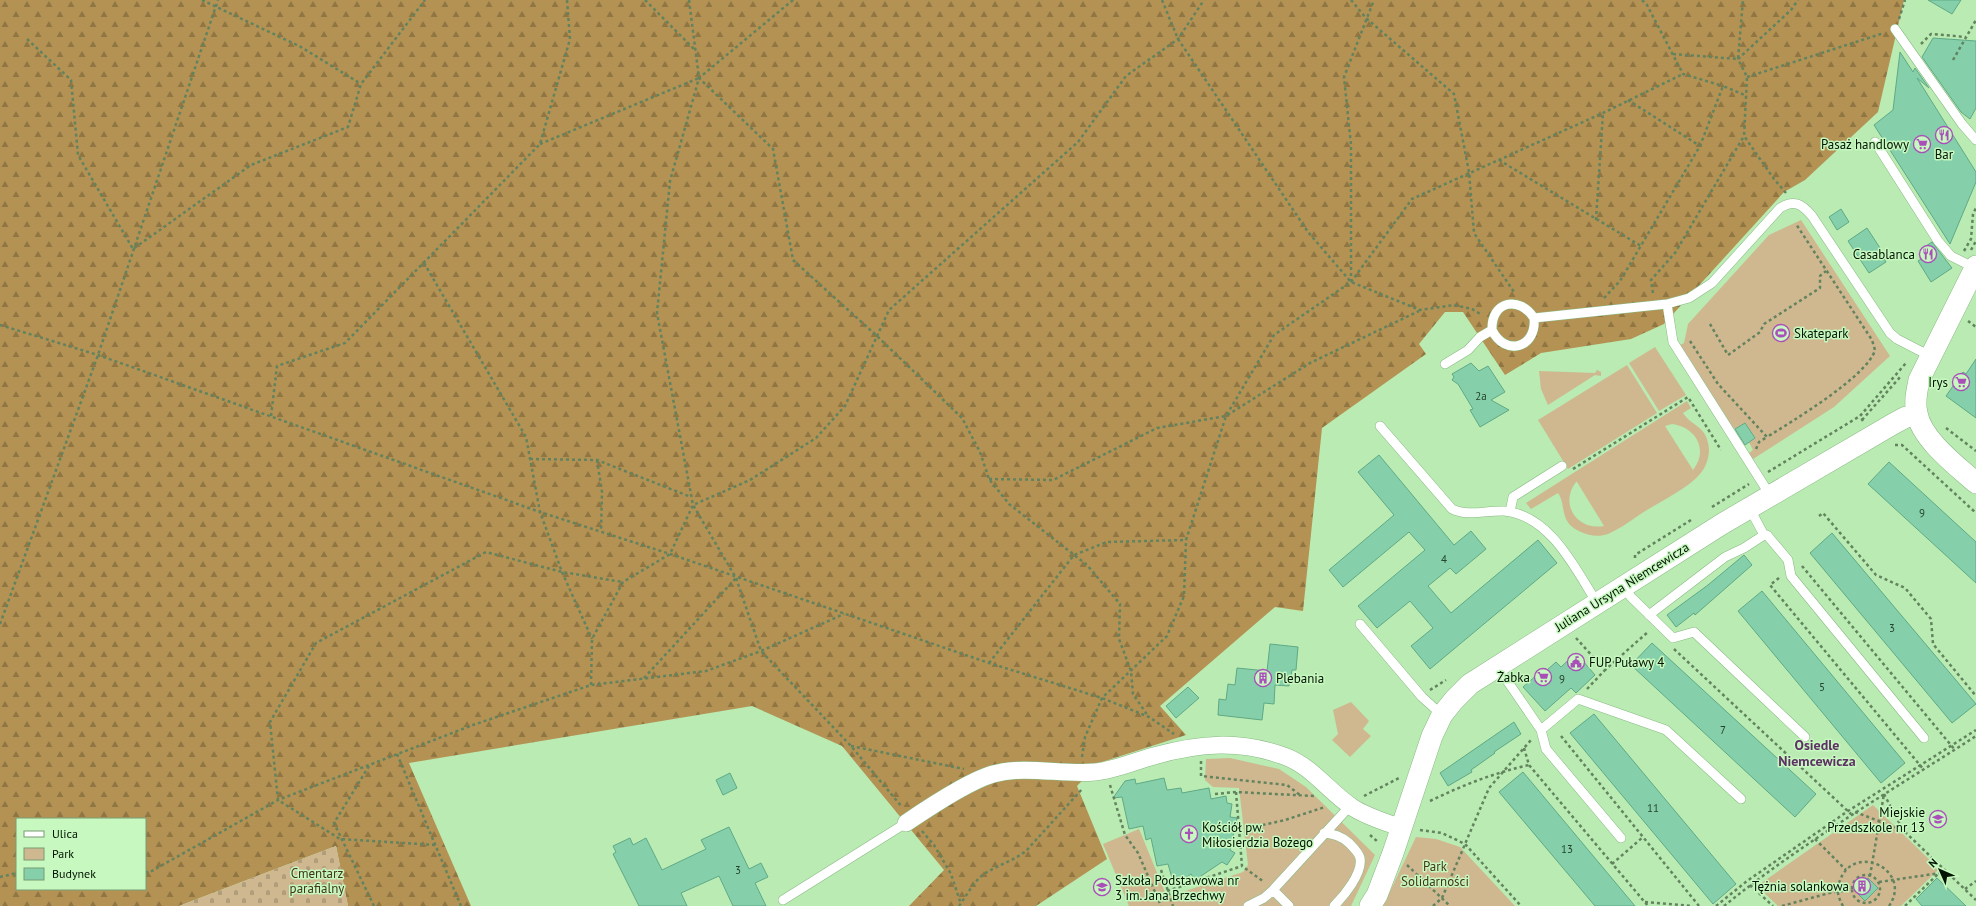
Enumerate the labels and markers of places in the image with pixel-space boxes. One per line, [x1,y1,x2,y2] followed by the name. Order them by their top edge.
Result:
[1934,125,1954,145] restaurant icon: Bar
[1912,134,1932,154] supermarket icon: Pasaż handlowy
[1821,136,1909,153] place label: Pasaż handlowy
[1935,146,1954,163] place label: Bar
[1918,244,1938,264] restaurant icon: Casablanca
[1853,246,1915,263] place label: Casablanca
[1771,323,1791,343] sports icon: Skatepark
[1794,325,1849,342] place label: Skatepark
[1951,372,1971,392] supermarket icon: Irys
[1928,374,1948,391] place label: Irys
[1566,652,1586,672] public building icon: FUP Puławy 4
[1589,654,1664,671] place label: FUP Puławy 4
[1533,667,1553,687] supermarket icon: Żabka
[1253,668,1273,688] building icon: Plebania
[1497,669,1530,686] place label: Żabka
[1276,670,1324,687] place label: Plebania
[1827,804,1925,836] place label: Miejskie Przedszkole nr 13
[1928,809,1948,829] school or university icon: Miejskie Przedszkole nr 13
[1202,819,1313,851] place label: Kościół pw. Miłosierdzia Bożego
[1179,824,1199,844] church icon: Kościół pw. Miłosierdzia Bożego
[1115,872,1239,904] place label: Szkoła Podstawowa nr 3 im. Jana Brzechwy
[1852,876,1872,896] building icon: Tężnia solankowa
[1092,877,1112,897] school or university icon: Szkoła Podstawowa nr 3 im. Jana Brzechwy
[1752,878,1849,895] place label: Tężnia solankowa

